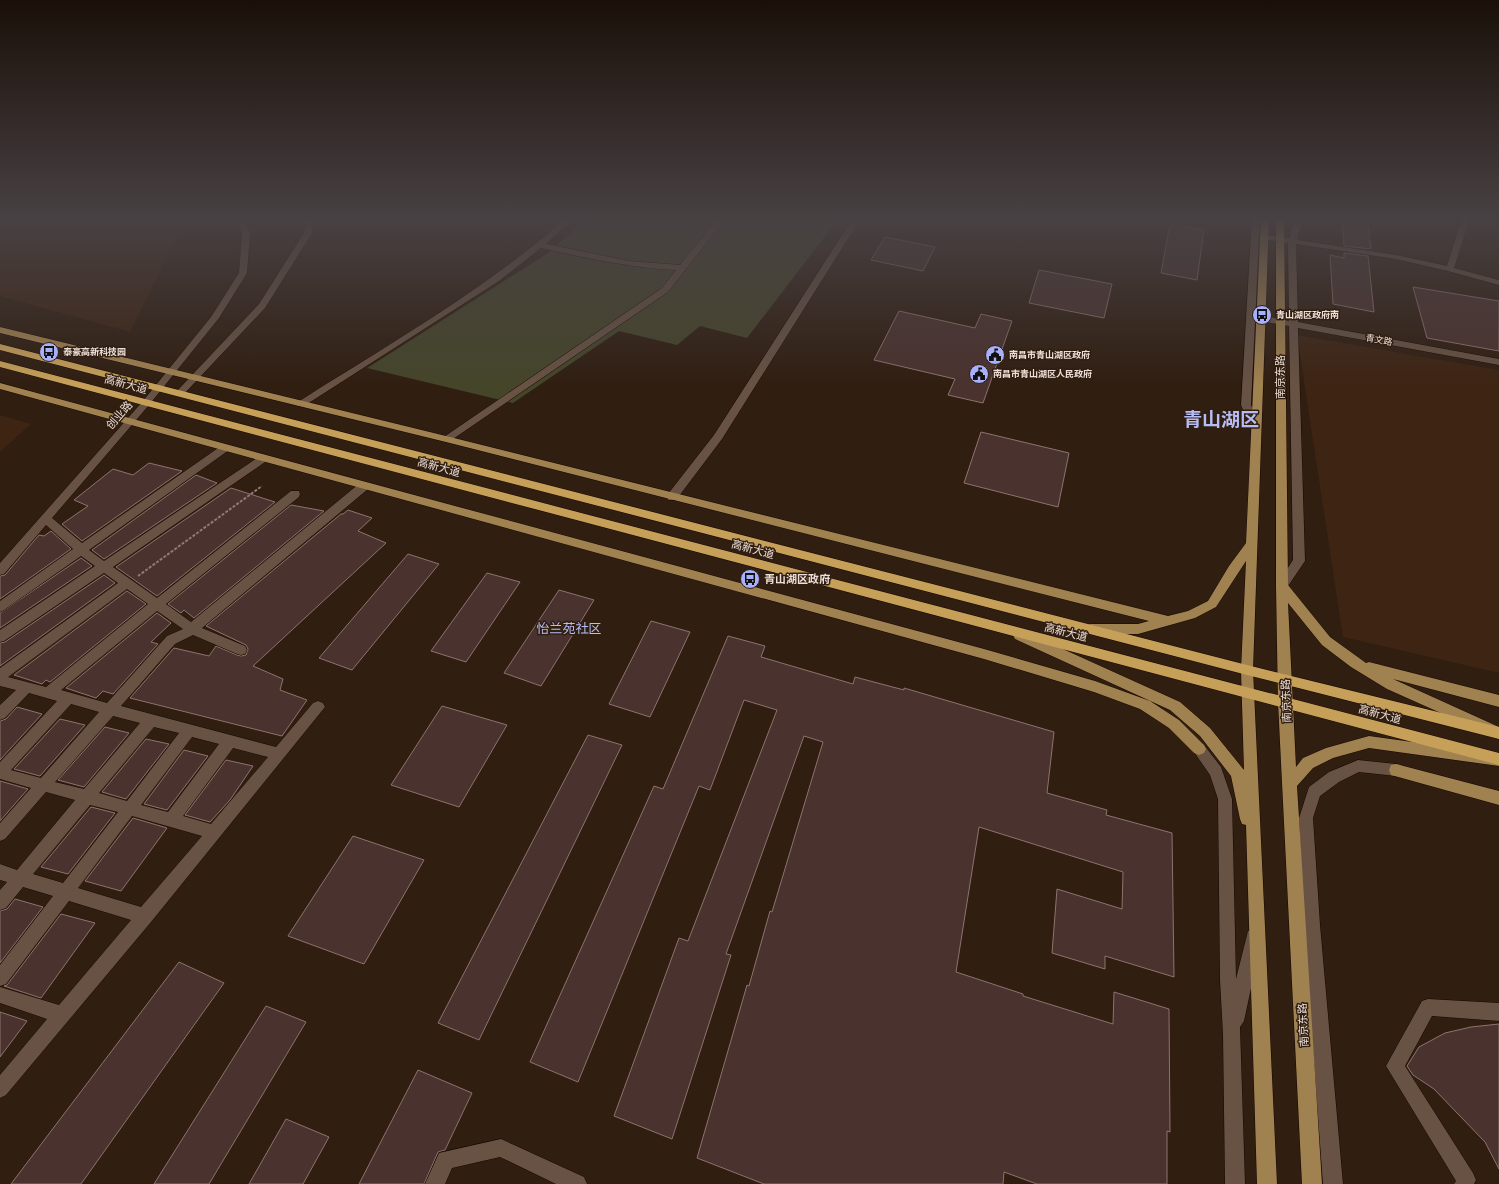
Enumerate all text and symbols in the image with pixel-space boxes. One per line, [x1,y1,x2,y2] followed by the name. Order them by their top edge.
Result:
[1251,304,1273,326] bus stop icon: 青山湖区政府南
[1276,309,1339,321] place label: 青山湖区政府南
[1365,332,1393,348] street label: 青文路
[38,341,60,363] bus stop icon: 泰豪高新科技园
[984,344,1006,366] public building icon: 南昌市青山湖区政府
[63,346,126,358] place label: 泰豪高新科技园
[1009,349,1090,361] place label: 南昌市青山湖区政府
[1273,355,1287,399] street label: 南京东路
[968,363,990,385] public building icon: 南昌市青山湖区人民政府
[993,368,1092,380] place label: 南昌市青山湖区人民政府
[103,372,149,396] street label: 高新大道
[103,398,135,432] street label: 创业路
[1183,407,1259,432] district label: 青山湖区
[416,455,462,479] street label: 高新大道
[730,537,776,561] street label: 高新大道
[739,568,761,590] bus stop icon: 青山湖区政府
[764,572,830,586] place label: 青山湖区政府
[536,620,602,637] district label: 怡兰苑社区
[1043,620,1089,644] street label: 高新大道
[1278,679,1294,723] street label: 南京东路
[1357,702,1403,726] street label: 高新大道
[1295,1003,1311,1047] street label: 南京东路

